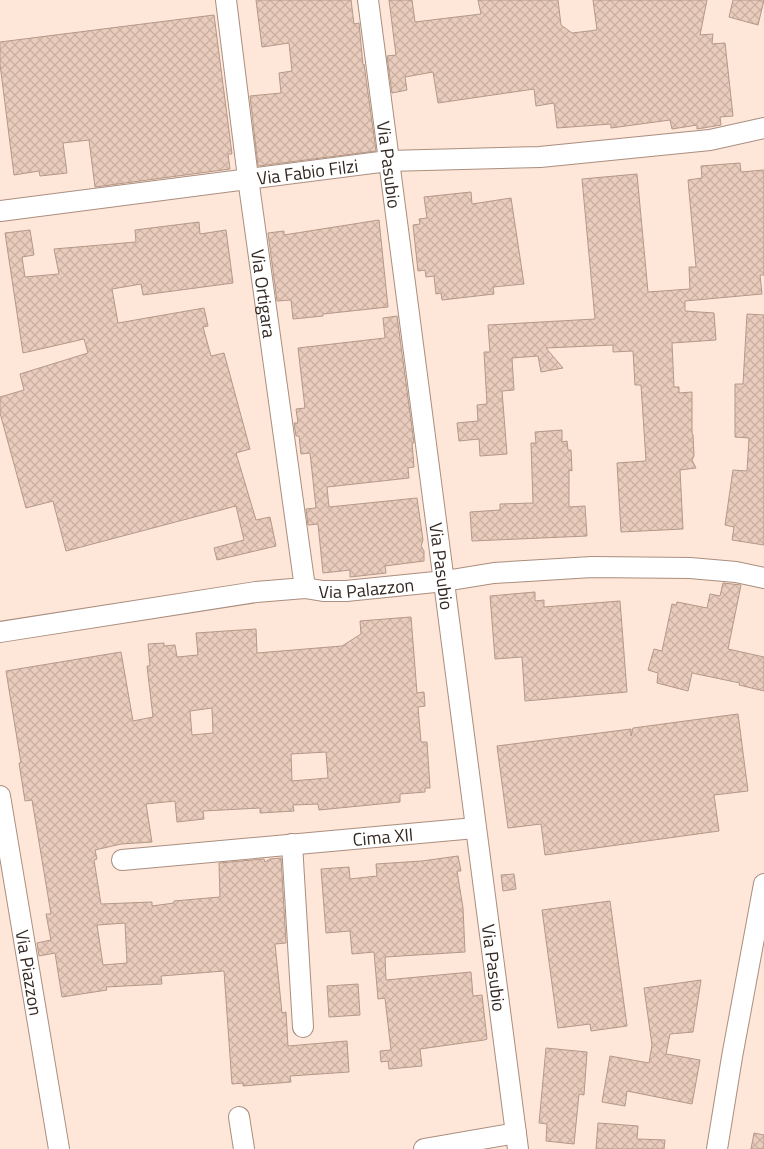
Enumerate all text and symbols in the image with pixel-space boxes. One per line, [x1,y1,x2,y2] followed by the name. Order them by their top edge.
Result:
[370,119,409,210] street label: Via Pasubio
[255,151,360,191] street label: Via Fabio Filzi
[245,247,284,340] street label: Via Ortigara
[423,521,461,612] street label: Via Pasubio
[319,571,415,605] street label: Via Palazzon
[351,820,414,853] street label: Cima XII
[475,922,513,1013] street label: Via Pasubio
[9,928,50,1018] street label: Via Piazzon

